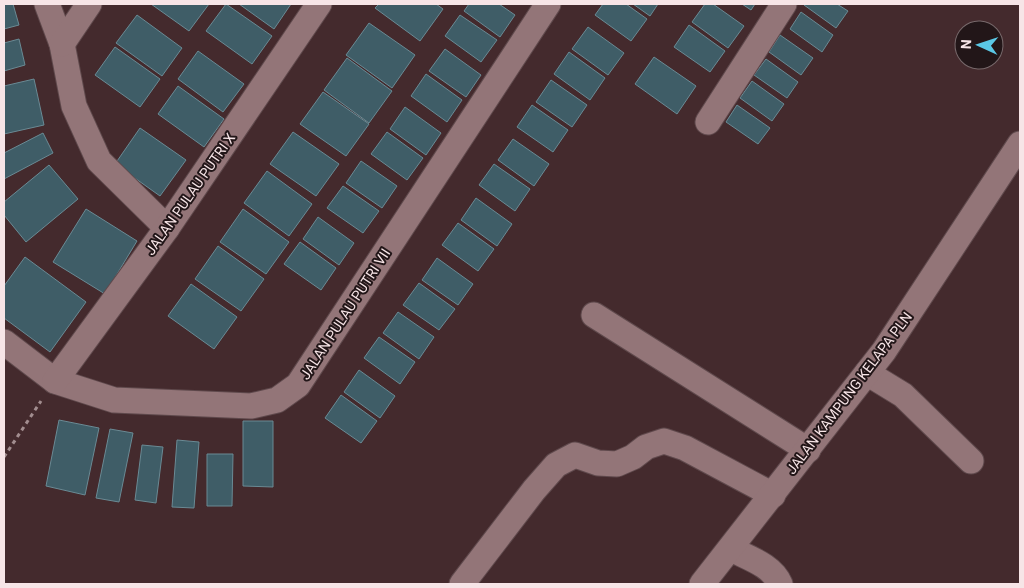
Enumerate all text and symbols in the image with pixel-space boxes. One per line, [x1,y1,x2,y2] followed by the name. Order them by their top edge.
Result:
[954,20,1004,70] north arrow
[958,39,974,50] text: N
[142,130,238,258] street label: JALAN PULAU PUTRI X
[297,246,393,382] street label: JALAN PULAU PUTRI VII
[783,309,915,477] street label: JALAN KAMPUNG KELAPA PLN

